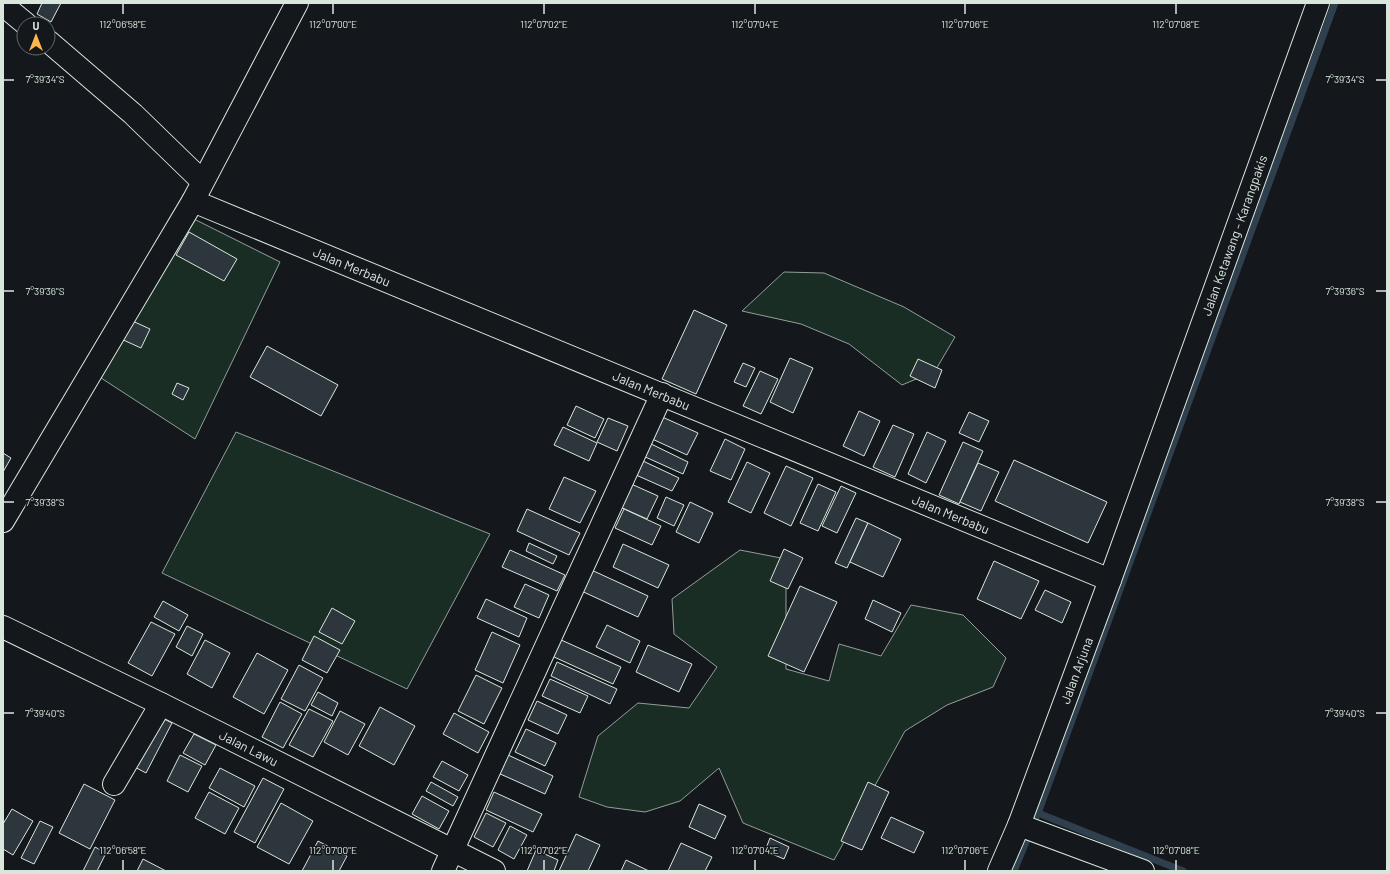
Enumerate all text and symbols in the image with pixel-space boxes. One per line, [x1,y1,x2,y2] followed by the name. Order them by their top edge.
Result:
[16,16,56,56] north arrow
[99,18,147,30] text: 112°06'58"E
[309,18,357,30] text: 112°07'00"E
[520,18,568,30] text: 112°07'02"E
[731,18,779,30] text: 112°07'04"E
[941,18,989,30] text: 112°07'06"E
[1152,18,1200,30] text: 112°07'08"E
[33,19,40,32] text: U
[25,73,65,85] text: 7°39'34"S
[1325,73,1365,85] text: 7°39'34"S
[1198,153,1271,318] street label: Jalan Ketawang - Karangpakis
[311,244,393,290] street label: Jalan Merbabu
[26,285,65,297] text: 7°39'36"S
[1326,285,1365,297] text: 7°39'36"S
[610,367,692,414] street label: Jalan Merbabu
[910,491,992,537] street label: Jalan Merbabu
[25,496,65,508] text: 7°39'38"S
[1325,496,1365,508] text: 7°39'38"S
[1057,635,1096,706] street label: Jalan Arjuna
[25,707,65,719] text: 7°39'40"S
[1325,707,1365,719] text: 7°39'40"S
[217,727,281,769] street label: Jalan Lawu
[99,844,147,856] text: 112°06'58"E
[309,844,357,856] text: 112°07'00"E
[520,844,568,856] text: 112°07'02"E
[731,844,779,856] text: 112°07'04"E
[941,844,989,856] text: 112°07'06"E
[1152,844,1200,856] text: 112°07'08"E

